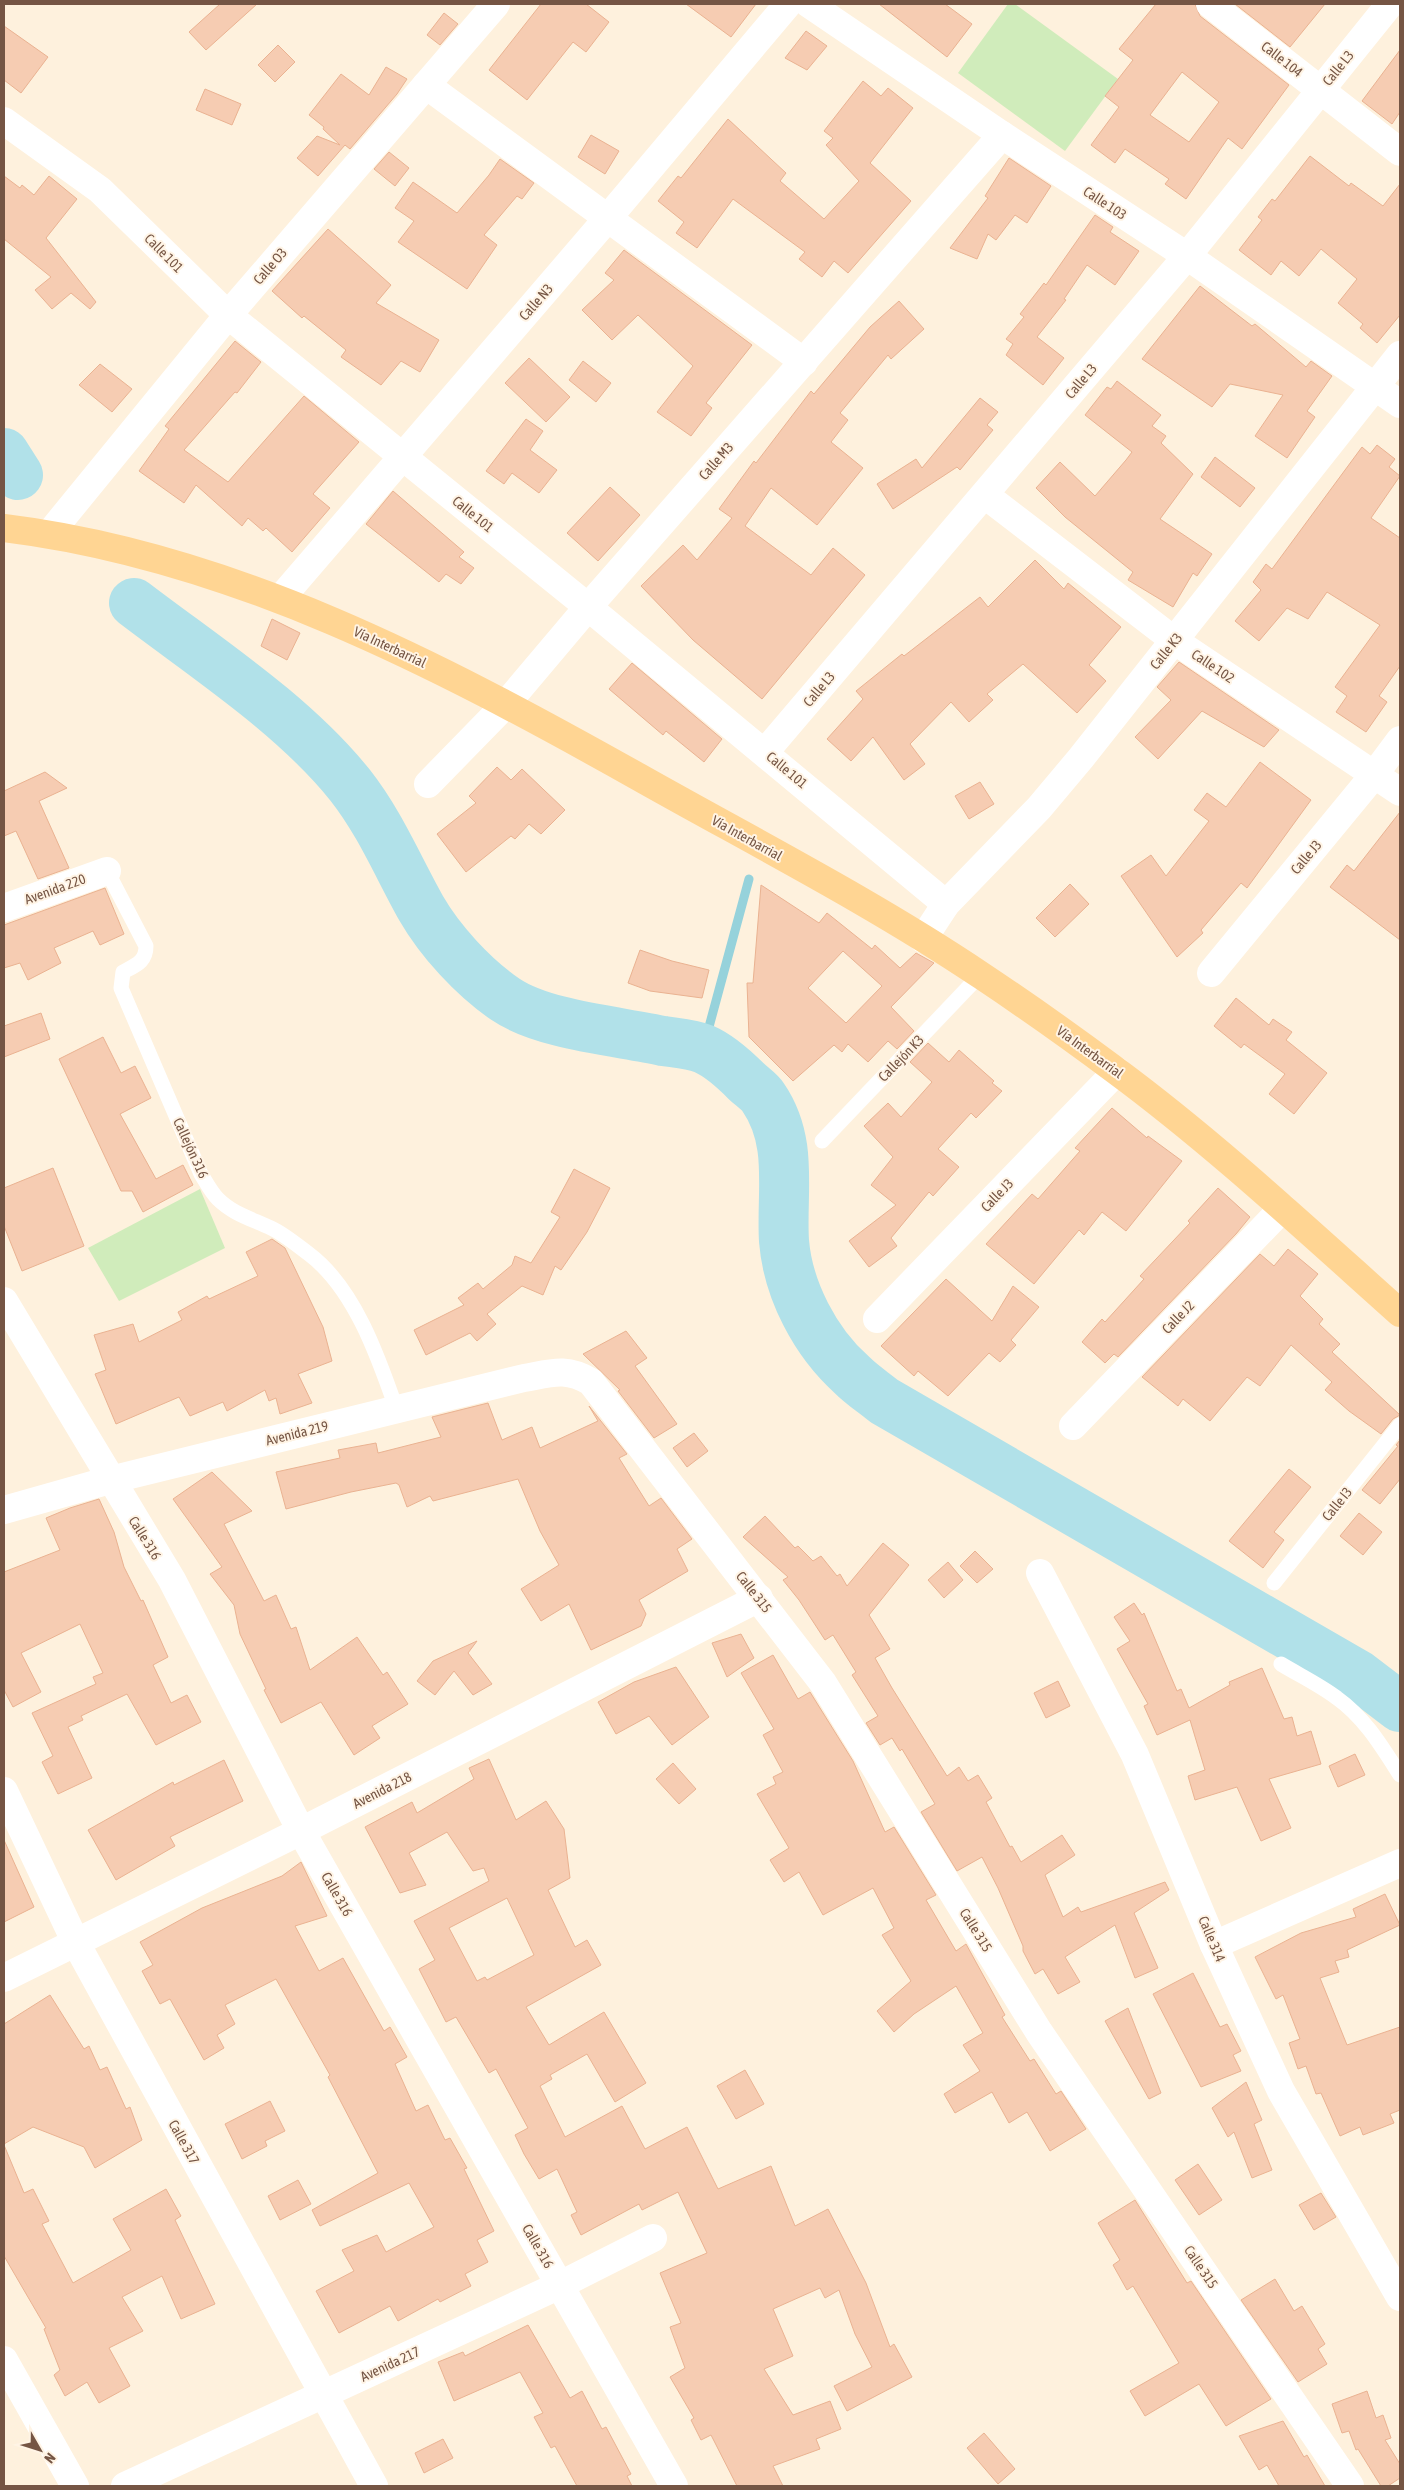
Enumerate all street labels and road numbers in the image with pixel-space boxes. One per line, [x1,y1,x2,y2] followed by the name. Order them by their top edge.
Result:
[1258,38,1306,80] street label: Calle 104
[1319,47,1357,89] street label: Calle L3
[1080,183,1130,223] street label: Calle 103
[141,230,187,276] street label: Calle 101
[250,244,290,288] street label: Calle O3
[516,280,556,324] street label: Calle N3
[1062,360,1100,402] street label: Calle L3
[695,439,737,483] street label: Calle M3
[449,493,497,535] street label: Calle 101
[351,623,429,671] street label: Vía Interbarrial
[1147,630,1185,672] street label: Calle K3
[1189,646,1237,686] street label: Calle 102
[800,668,838,710] street label: Calle L3
[763,748,811,792] street label: Calle 101
[709,812,785,864] street label: Vía Interbarrial
[1287,837,1325,877] street label: Calle J3
[22,870,88,907] street label: Avenida 220
[1054,1023,1127,1082] street label: Vía Interbarrial
[875,1031,927,1085] street label: Callejón K3
[170,1115,212,1181] street label: Callejón 316
[978,1175,1016,1215] street label: Calle J3
[1159,1297,1197,1337] street label: Calle J2
[264,1418,330,1448] street label: Avenida 219
[1319,1484,1355,1524] street label: Calle I3
[125,1513,165,1563] street label: Calle 316
[733,1568,775,1616] street label: Calle 315
[350,1768,414,1812] street label: Avenida 218
[318,1869,356,1919] street label: Calle 316
[956,1905,996,1955] street label: Calle 315
[1195,1914,1229,1965] street label: Calle 314
[165,2117,203,2167] street label: Calle 317
[519,2221,557,2271] street label: Calle 316
[1181,2243,1221,2291] street label: Calle 315
[358,2343,422,2385] street label: Avenida 217

